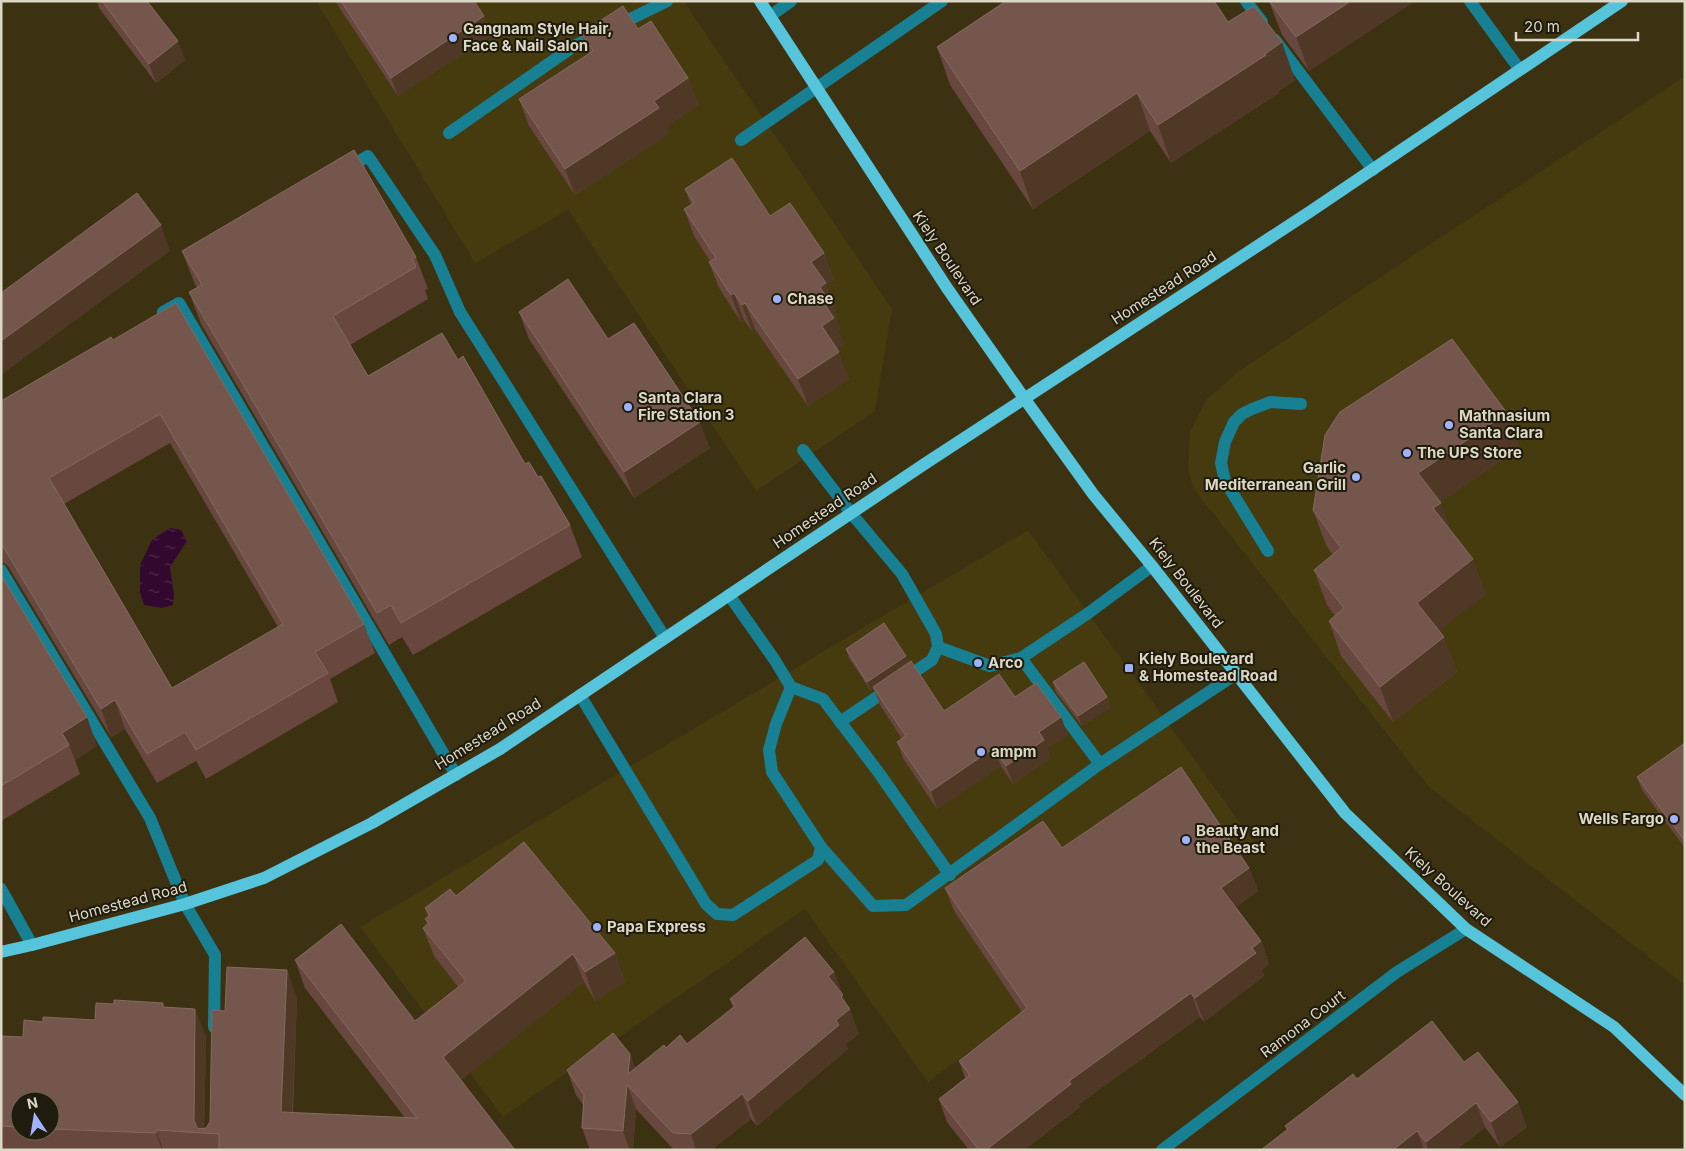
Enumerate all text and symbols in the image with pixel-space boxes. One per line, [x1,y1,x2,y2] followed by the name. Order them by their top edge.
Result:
[1516,10,1638,42] scale bar
[1524,17,1560,36] text: 20 m
[463,19,613,55] place label: Gangnam Style Hair, Face & Nail Salon
[447,32,459,44] marker: Gangnam Style Hair, Face & Nail Salon
[909,207,986,309] street label: Kiely Boulevard
[1108,246,1220,329] street label: Homestead Road
[787,289,834,308] place label: Chase
[771,293,783,305] marker: Chase
[638,388,735,424] place label: Santa Clara Fire Station 3
[622,401,634,413] marker: Santa Clara Fire Station 3
[1459,406,1550,442] place label: Mathnasium Santa Clara
[1443,419,1455,431] marker: Mathnasium Santa Clara
[1417,443,1522,462] place label: The UPS Store
[1401,447,1413,459] marker: The UPS Store
[1205,458,1346,494] place label: Garlic Mediterranean Grill
[769,469,880,552] street label: Homestead Road
[1350,471,1362,483] marker: Garlic Mediterranean Grill
[1145,533,1228,632] street label: Kiely Boulevard
[1139,649,1277,685] place label: Kiely Boulevard & Homestead Road
[988,653,1023,672] place label: Arco
[972,657,984,669] marker: Arco
[1123,662,1135,674] marker: Kiely Boulevard & Homestead Road
[431,693,544,774] street label: Homestead Road
[991,742,1037,761] place label: ampm
[975,746,987,758] marker: ampm
[1578,809,1664,828] place label: Wells Fargo
[1668,813,1680,825] marker: Wells Fargo
[1196,821,1279,857] place label: Beauty and the Beast
[1180,834,1192,846] marker: Beauty and the Beast
[1401,843,1496,931] street label: Kiely Boulevard
[67,877,189,926] street label: Homestead Road
[607,917,706,936] place label: Papa Express
[591,921,603,933] marker: Papa Express
[1257,985,1349,1062] street label: Ramona Court
[10,1091,60,1141] north arrow
[25,1093,39,1112] text: N

